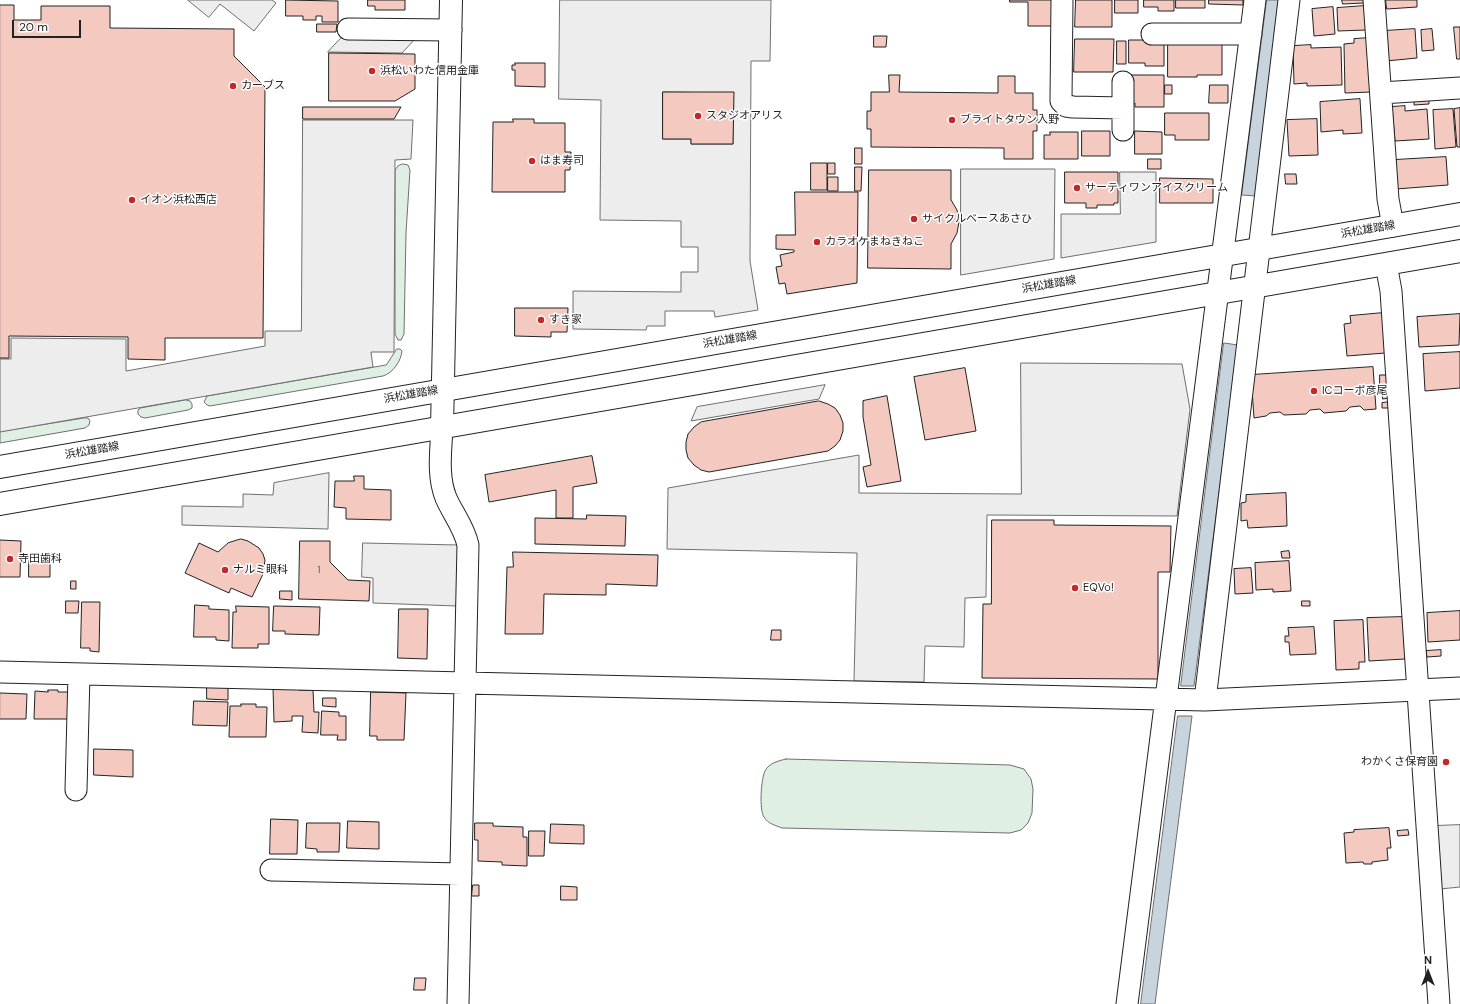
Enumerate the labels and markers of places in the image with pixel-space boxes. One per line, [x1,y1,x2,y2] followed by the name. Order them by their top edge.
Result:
[380,64,479,78] place label: 浜松いわた信用金庫
[367,66,377,76] marker: 浜松いわた信用金庫
[241,79,285,93] place label: カーブス
[228,81,238,91] marker: カーブス
[706,109,783,123] place label: スタジオアリス
[693,111,703,121] marker: スタジオアリス
[960,113,1059,127] place label: ブライトタウン入野
[947,115,957,125] marker: ブライトタウン入野
[540,154,584,168] place label: はま寿司
[527,156,537,166] marker: はま寿司
[1085,181,1228,195] place label: サーティワンアイスクリーム
[1072,183,1082,193] marker: サーティワンアイスクリーム
[140,193,217,207] place label: イオン浜松西店
[127,195,137,205] marker: イオン浜松西店
[922,212,1032,226] place label: サイクルベースあさひ
[909,214,919,224] marker: サイクルベースあさひ
[825,235,924,249] place label: カラオケまねきねこ
[812,237,822,247] marker: カラオケまねきねこ
[549,313,582,327] place label: すき家
[536,315,546,325] marker: すき家
[1322,384,1387,398] place label: ICコーポ彦尾
[1309,386,1319,396] marker: ICコーポ彦尾
[18,552,62,566] place label: 寺田歯科
[5,554,15,564] marker: 寺田歯科
[233,563,288,577] place label: ナルミ眼科
[220,565,230,575] marker: ナルミ眼科
[1083,581,1114,595] place label: EQVo!
[1070,583,1080,593] marker: EQVo!
[1361,755,1438,769] place label: わかくさ保育園
[1441,757,1451,767] marker: わかくさ保育園

